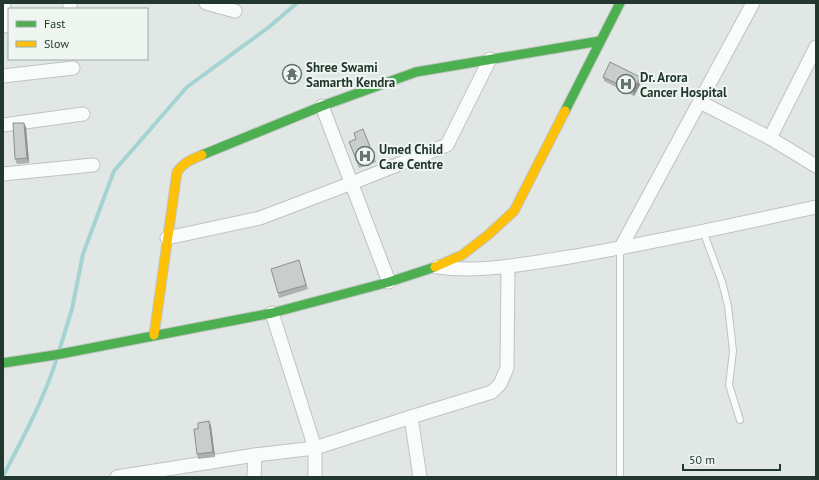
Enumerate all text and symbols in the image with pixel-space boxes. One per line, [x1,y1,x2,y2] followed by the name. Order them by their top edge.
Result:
[8,8,148,60] legend
[44,16,65,31] text: Fast
[44,36,69,51] text: Slow
[306,59,395,91] place label: Shree Swami Samarth Kendra
[281,63,303,85] temple icon: Shree Swami Samarth Kendra
[640,69,727,101] place label: Dr. Arora Cancer Hospital
[615,73,637,95] hospital icon: Dr. Arora Cancer Hospital
[379,141,443,173] place label: Umed Child Care Centre
[354,145,376,167] hospital icon: Umed Child Care Centre
[683,446,780,472] scale bar
[689,452,715,467] text: 50 m

